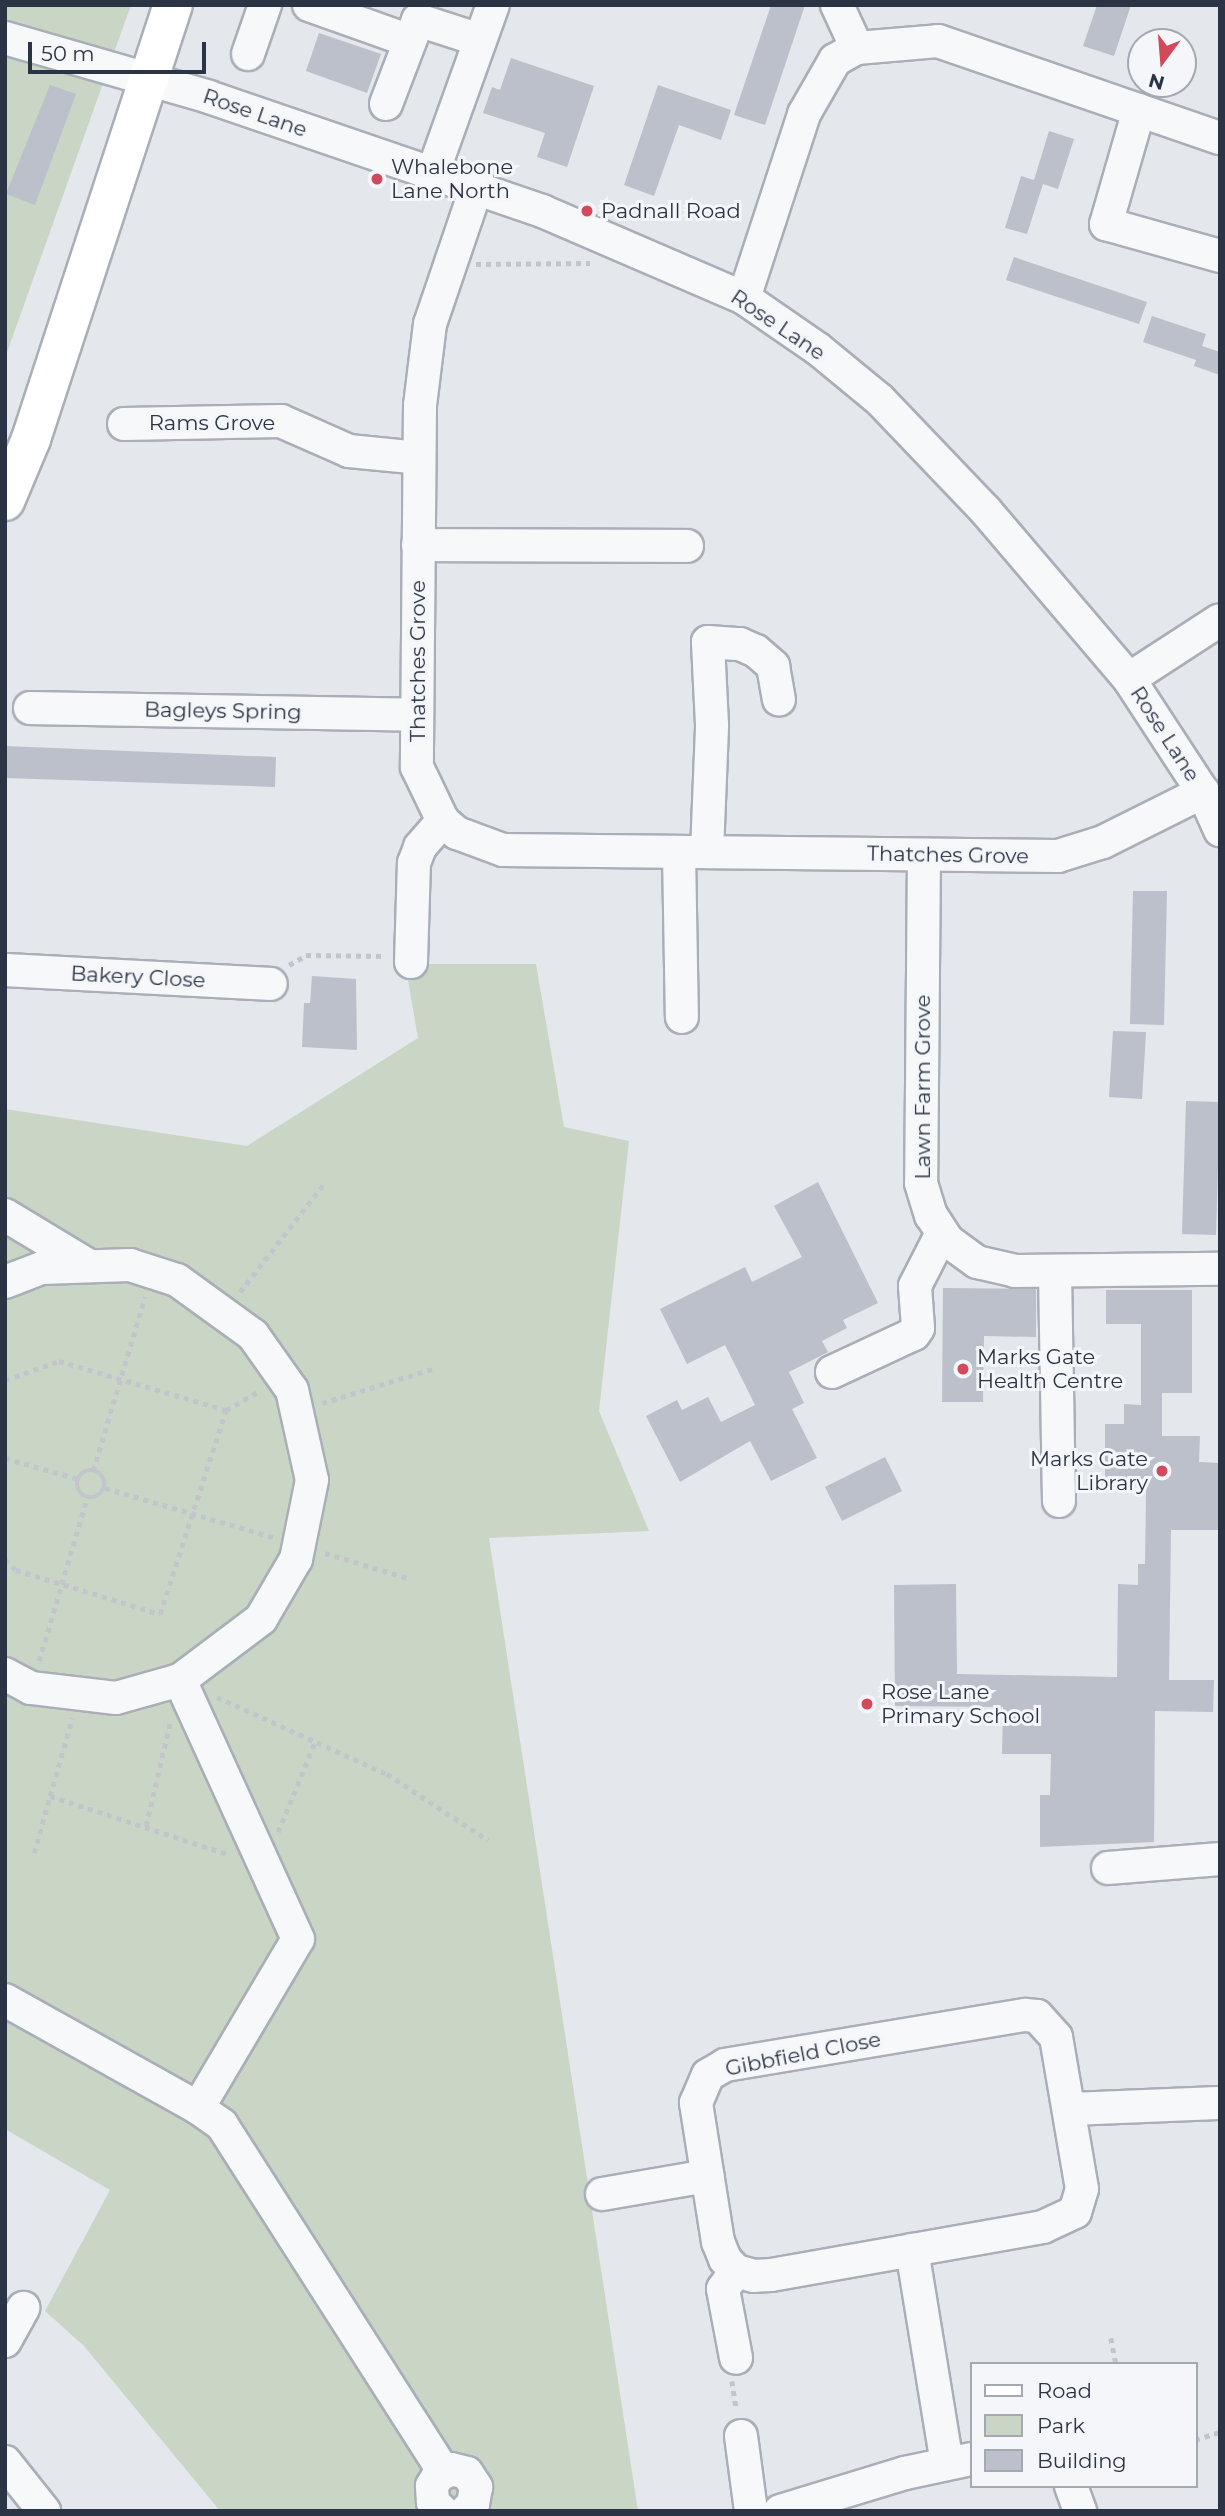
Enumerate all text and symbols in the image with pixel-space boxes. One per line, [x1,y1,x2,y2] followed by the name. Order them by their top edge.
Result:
[32,28,210,72] scale bar
[1127,28,1197,98] north arrow
[41,41,95,66] text: 50 m
[1146,69,1167,95] text: N
[200,83,310,143] street label: Rose Lane
[391,154,513,204] place label: Whalebone Lane North
[369,171,385,187] marker: Whalebone Lane North
[601,198,741,224] place label: Padnall Road
[579,203,595,219] marker: Padnall Road
[726,284,830,366] street label: Rose Lane
[149,410,275,436] street label: Rams Grove
[405,580,431,742] street label: Thatches Grove
[1125,682,1205,786] street label: Rose Lane
[144,697,302,725] street label: Bagleys Spring
[867,841,1029,869] street label: Thatches Grove
[70,961,206,993] street label: Bakery Close
[910,995,936,1179] street label: Lawn Farm Grove
[977,1344,1123,1394] place label: Marks Gate Health Centre
[955,1361,971,1377] marker: Marks Gate Health Centre
[1030,1446,1148,1496] place label: Marks Gate Library
[1154,1463,1170,1479] marker: Marks Gate Library
[881,1679,1040,1729] place label: Rose Lane Primary School
[859,1696,875,1712] marker: Rose Lane Primary School
[723,2027,883,2081] street label: Gibbfield Close
[970,2362,1197,2488] legend
[1037,2378,1092,2403] text: Road
[1037,2413,1085,2438] text: Park
[1037,2448,1127,2473] text: Building

